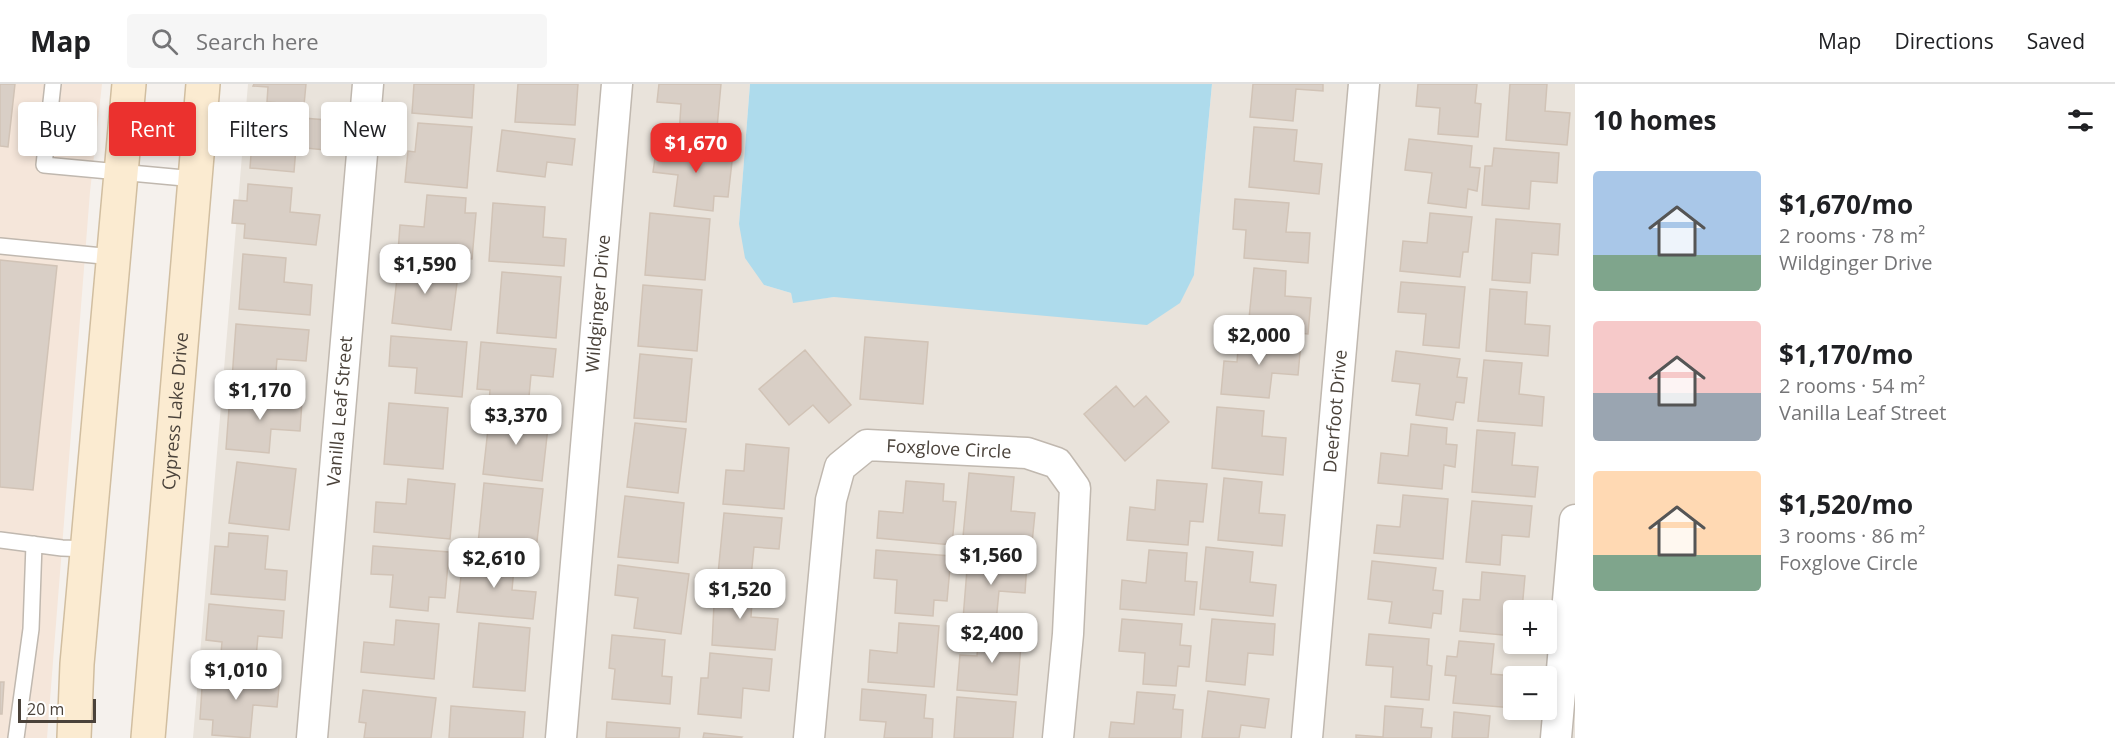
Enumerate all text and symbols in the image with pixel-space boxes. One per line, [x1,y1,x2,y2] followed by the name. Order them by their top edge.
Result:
[127,14,547,68] search box
[30,22,91,60] text: Map
[148,25,181,58] icon: search
[196,26,319,56] text: Search here
[1818,27,1861,55] text: Map
[1894,27,1994,55] text: Directions
[2027,27,2085,55] text: Saved
[18,102,97,156] chip: Buy
[109,102,196,156] chip: Rent
[208,102,309,156] chip: Filters
[321,102,407,156] chip: New
[1593,102,1717,138] text: 10 homes
[2064,104,2097,137] icon: filters
[647,123,745,174] pin: $1,670
[665,129,727,156] text: $1,670
[1779,186,1913,222] text: $1,670/mo
[1641,195,1713,267] icon: home
[1779,222,1925,249] text: 2 rooms · 78 m²
[579,234,615,373] street label: Wildginger Drive
[376,244,474,295] pin: $1,590
[1779,249,1932,276] text: Wildginger Drive
[394,250,456,277] text: $1,590
[1210,315,1308,366] pin: $2,000
[1228,321,1290,348] text: $2,000
[156,331,193,491] street label: Cypress Lake Drive
[321,335,357,487] street label: Vanilla Leaf Street
[1779,336,1913,372] text: $1,170/mo
[1641,345,1713,417] icon: home
[1317,349,1352,474] street label: Deerfoot Drive
[211,370,309,421] pin: $1,170
[1779,372,1925,399] text: 2 rooms · 54 m²
[229,376,291,403] text: $1,170
[467,395,565,446] pin: $3,370
[1779,399,1946,426] text: Vanilla Leaf Street
[485,401,547,428] text: $3,370
[886,433,1012,463] street label: Foxglove Circle
[1779,486,1913,522] text: $1,520/mo
[1641,495,1713,567] icon: home
[1779,522,1925,549] text: 3 rooms · 86 m²
[942,535,1040,586] pin: $1,560
[445,538,543,589] pin: $2,610
[960,541,1022,568] text: $1,560
[463,544,525,571] text: $2,610
[1779,549,1918,576] text: Foxglove Circle
[691,569,789,620] pin: $1,520
[709,575,771,602] text: $1,520
[1503,600,1557,720] map controls
[1503,600,1557,654] button: +
[943,613,1041,664] pin: $2,400
[961,619,1023,646] text: $2,400
[187,650,285,701] pin: $1,010
[205,656,267,683] text: $1,010
[1503,666,1557,720] button: −
[18,696,96,724] scale bar
[27,698,64,720] text: 20 m

